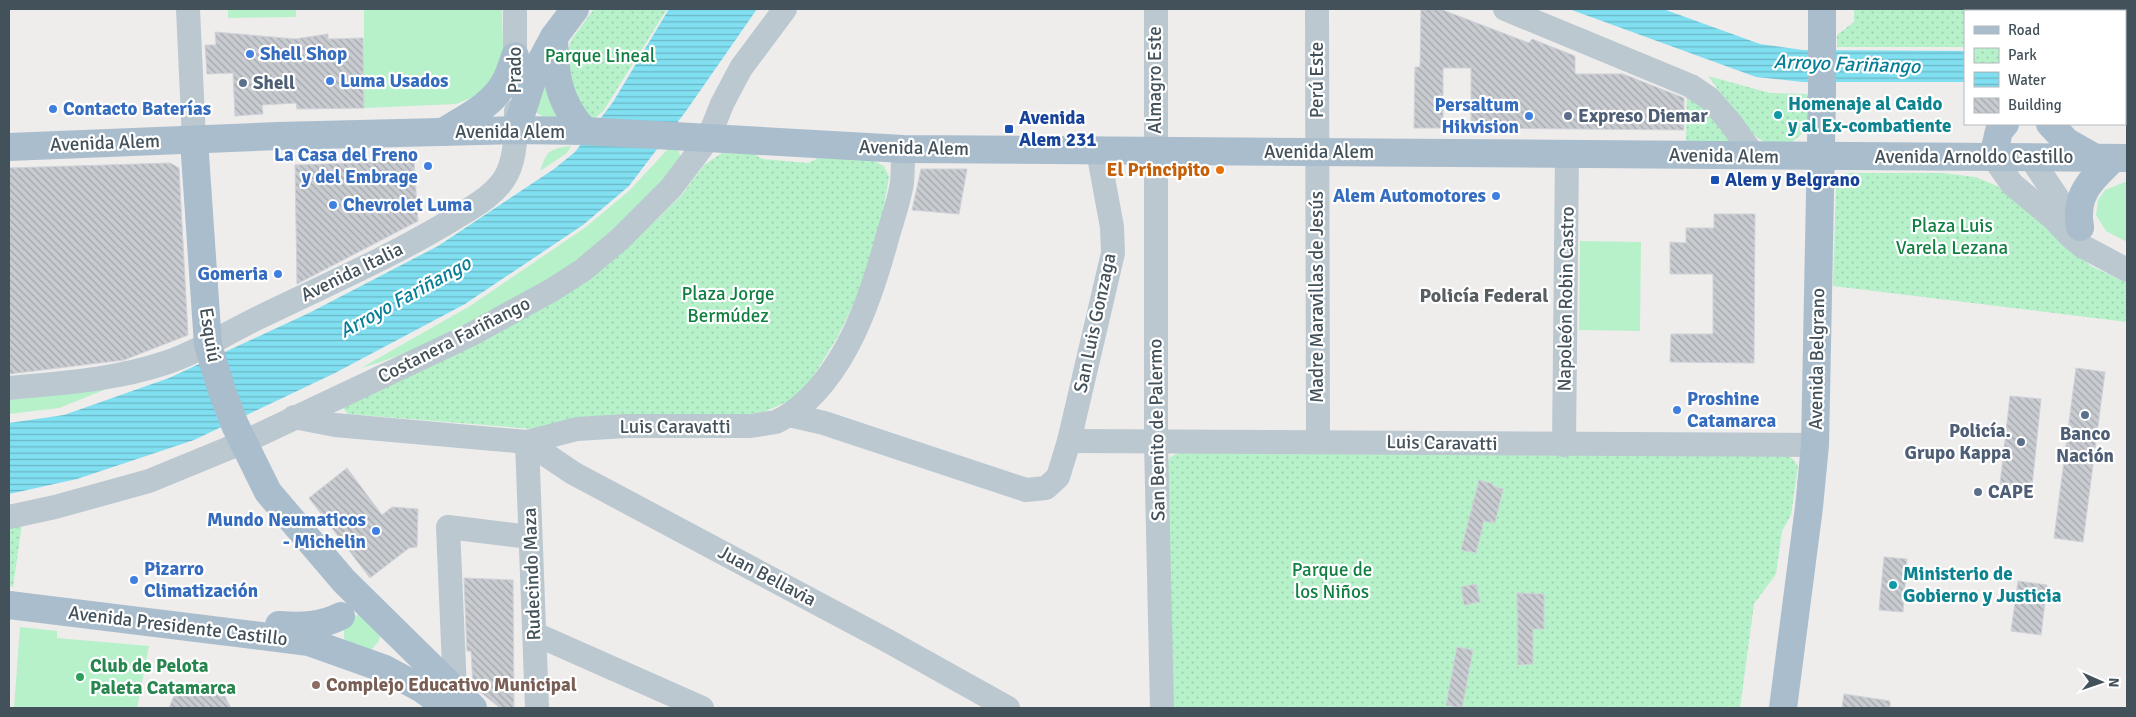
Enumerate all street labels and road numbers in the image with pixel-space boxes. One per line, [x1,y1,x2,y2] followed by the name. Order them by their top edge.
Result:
[1143,26,1167,134] street label: Almagro Este
[1305,42,1329,118] street label: Perú Este
[503,46,527,93] street label: Prado
[455,120,565,144] street label: Avenida Alem
[50,129,160,157] street label: Avenida Alem
[859,135,969,161] street label: Avenida Alem
[1264,140,1374,164] street label: Avenida Alem
[1669,143,1779,169] street label: Avenida Alem
[1875,145,2074,169] street label: Avenida Arnoldo Castillo
[1305,191,1329,403] street label: Madre Maravillas de Jesús
[1552,206,1580,392] street label: Napoleón Robin Castro
[297,237,407,307] street label: Avenida Italia
[1068,251,1122,395] street label: San Luis Gonzaga
[1804,288,1830,430] street label: Avenida Belgrano
[374,291,534,389] street label: Costanera Fariñango
[194,306,226,364] street label: Esquiú
[1143,339,1171,521] street label: San Benito de Palermo
[619,415,731,439] street label: Luis Caravatti
[1386,430,1498,456] street label: Luis Caravatti
[518,507,546,641] street label: Rudecindo Maza
[714,540,820,612] street label: Juan Bellavia
[67,601,289,651] street label: Avenida Presidente Castillo

